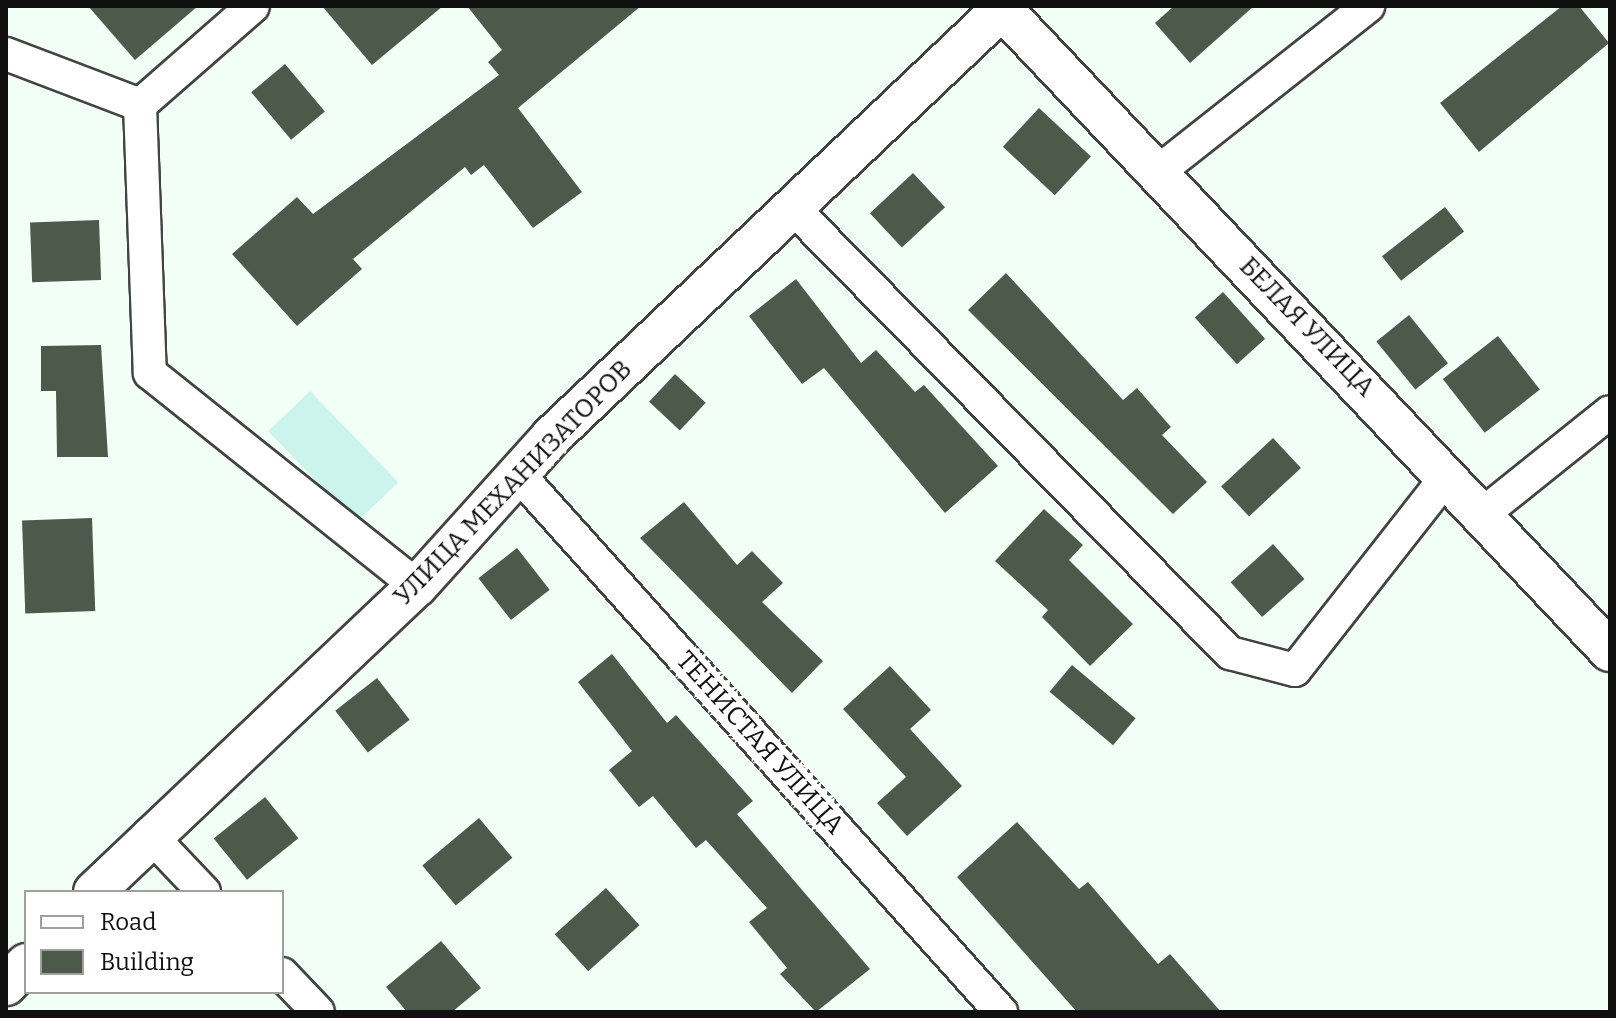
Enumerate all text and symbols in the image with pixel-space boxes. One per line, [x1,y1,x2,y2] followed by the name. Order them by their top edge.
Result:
[1233,251,1381,403] street label: БЕЛАЯ УЛИЦА
[387,354,639,612] street label: УЛИЦА МЕХАНИЗАТОРОВ
[670,645,850,841] street label: ТЕНИСТАЯ УЛИЦА
[24,890,284,994] legend
[100,908,156,936] text: Road
[100,948,194,976] text: Building

